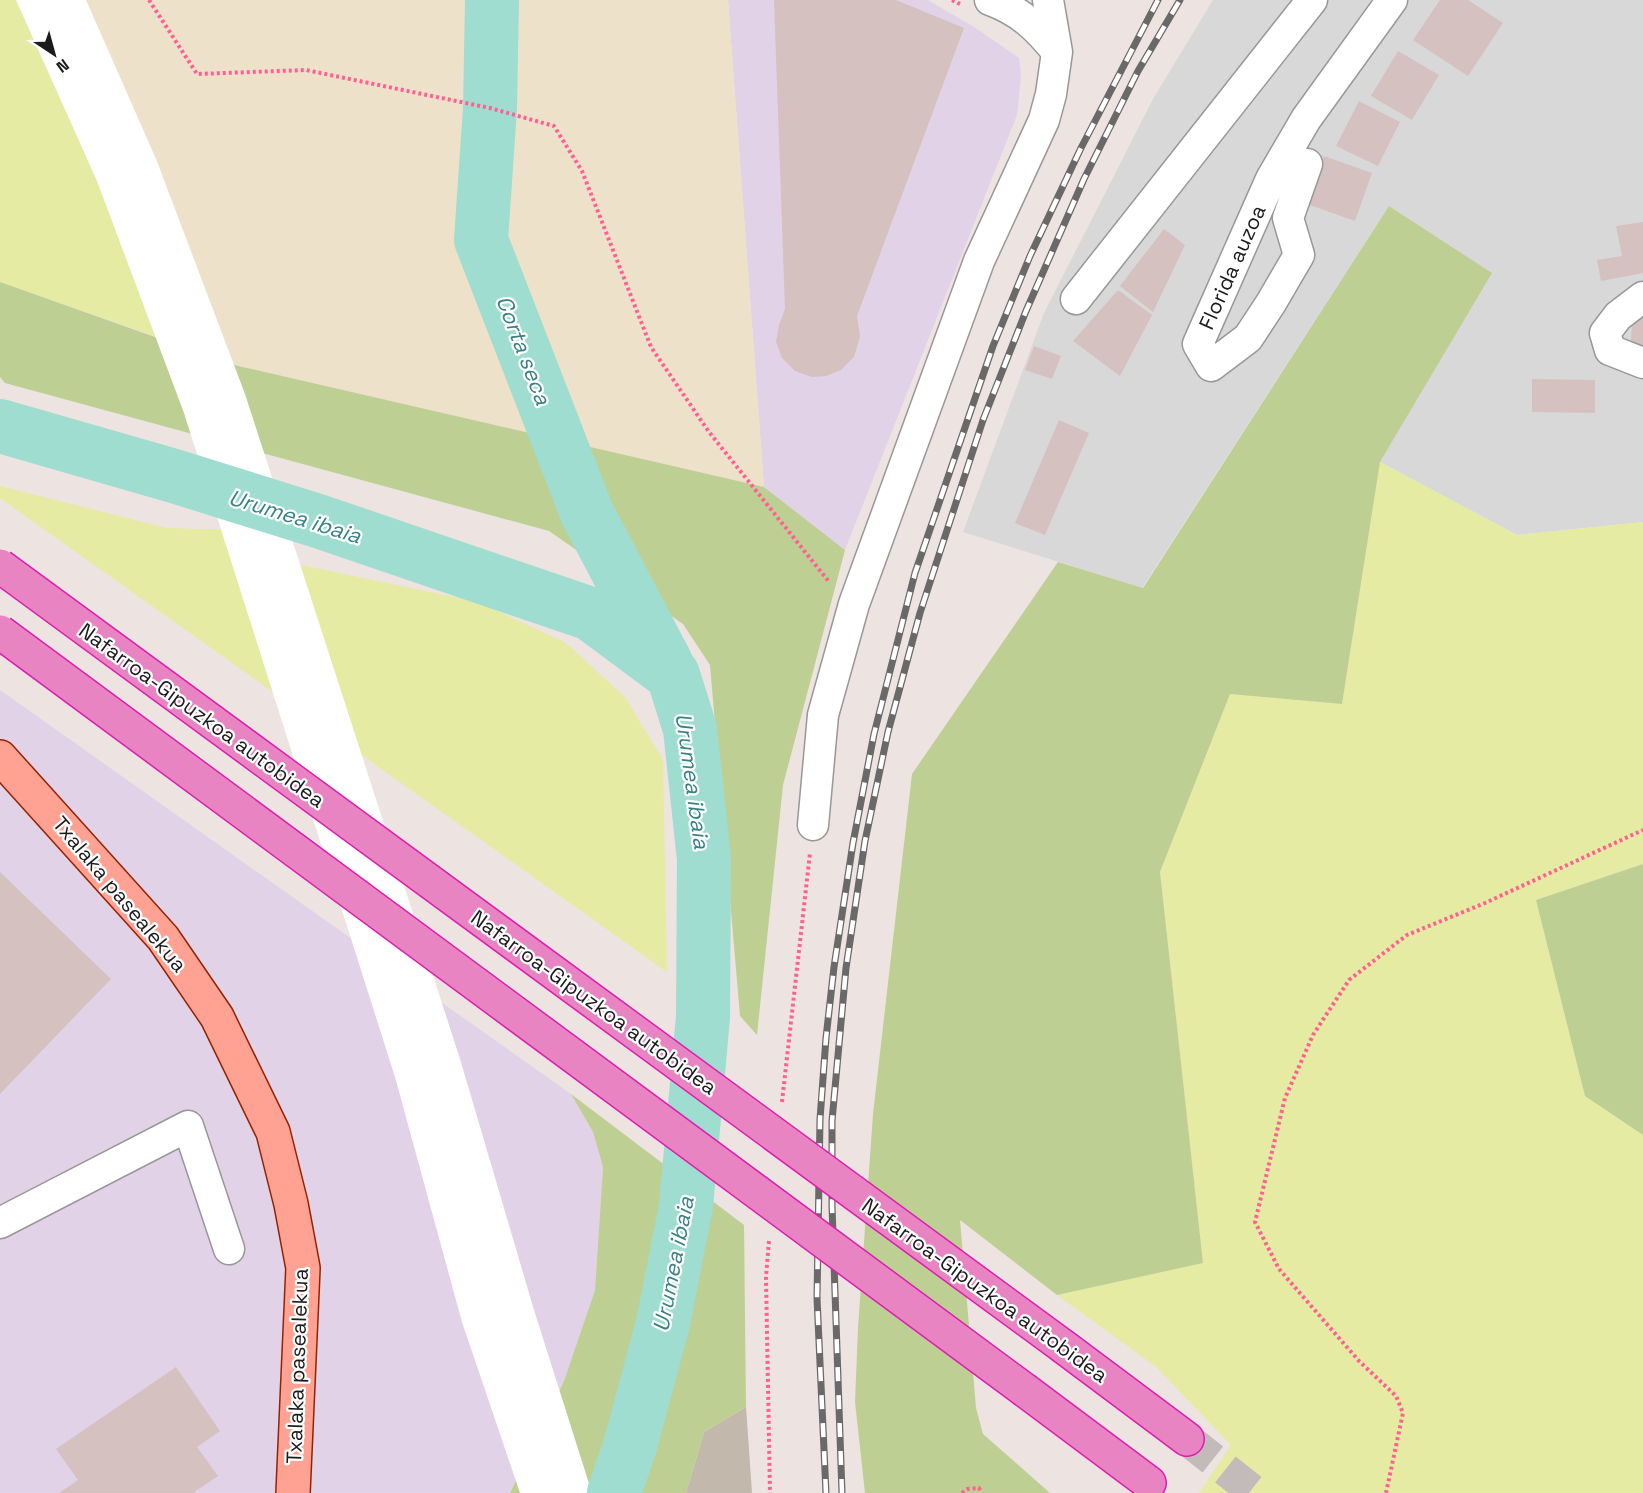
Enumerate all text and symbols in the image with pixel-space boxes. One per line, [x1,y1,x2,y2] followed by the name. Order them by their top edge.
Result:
[24,24,84,84] north arrow
[52,54,73,77] text: N
[1192,200,1272,334] street label: Florida auzoa
[490,291,558,409] water label: Corta seca
[225,483,365,550] water label: Urumea ibaia
[74,617,330,813] street label: Nafarroa-Gipuzkoa autobidea
[670,711,716,851] water label: Urumea ibaia
[47,810,193,978] street label: Txalaka pasealekua
[466,904,722,1100] street label: Nafarroa-Gipuzkoa autobidea
[857,1192,1113,1388] street label: Nafarroa-Gipuzkoa autobidea
[646,1194,700,1334] water label: Urumea ibaia
[280,1268,314,1464] street label: Txalaka pasealekua

